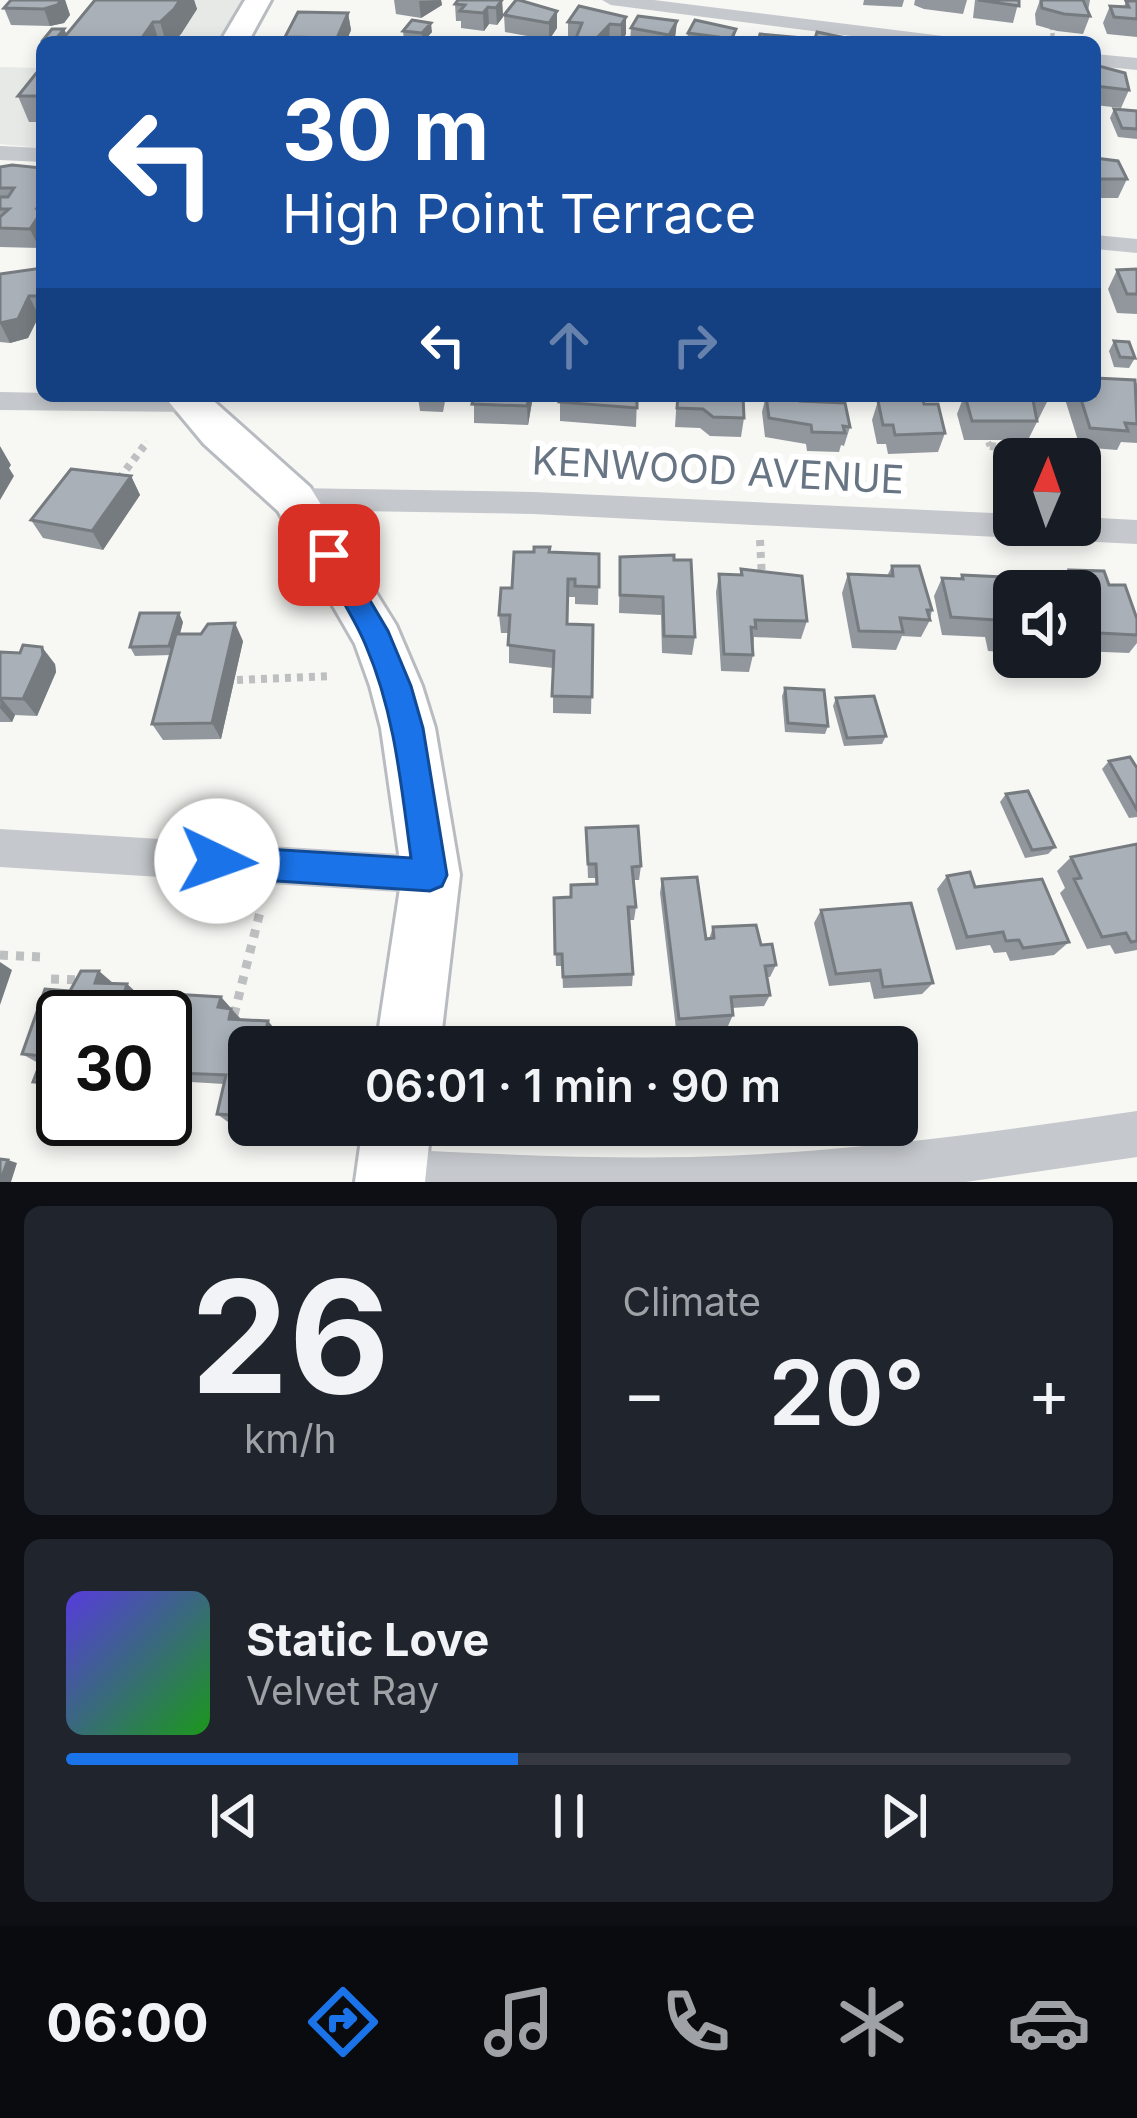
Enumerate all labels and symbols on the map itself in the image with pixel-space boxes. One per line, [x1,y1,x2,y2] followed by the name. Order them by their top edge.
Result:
[531,436,905,503] street label: KENWOOD AVENUE
[993,438,1101,546] north arrow
[278,504,380,606] pin
[154,798,280,924] position arrow
[36,990,192,1146] speed limit sign: 30

